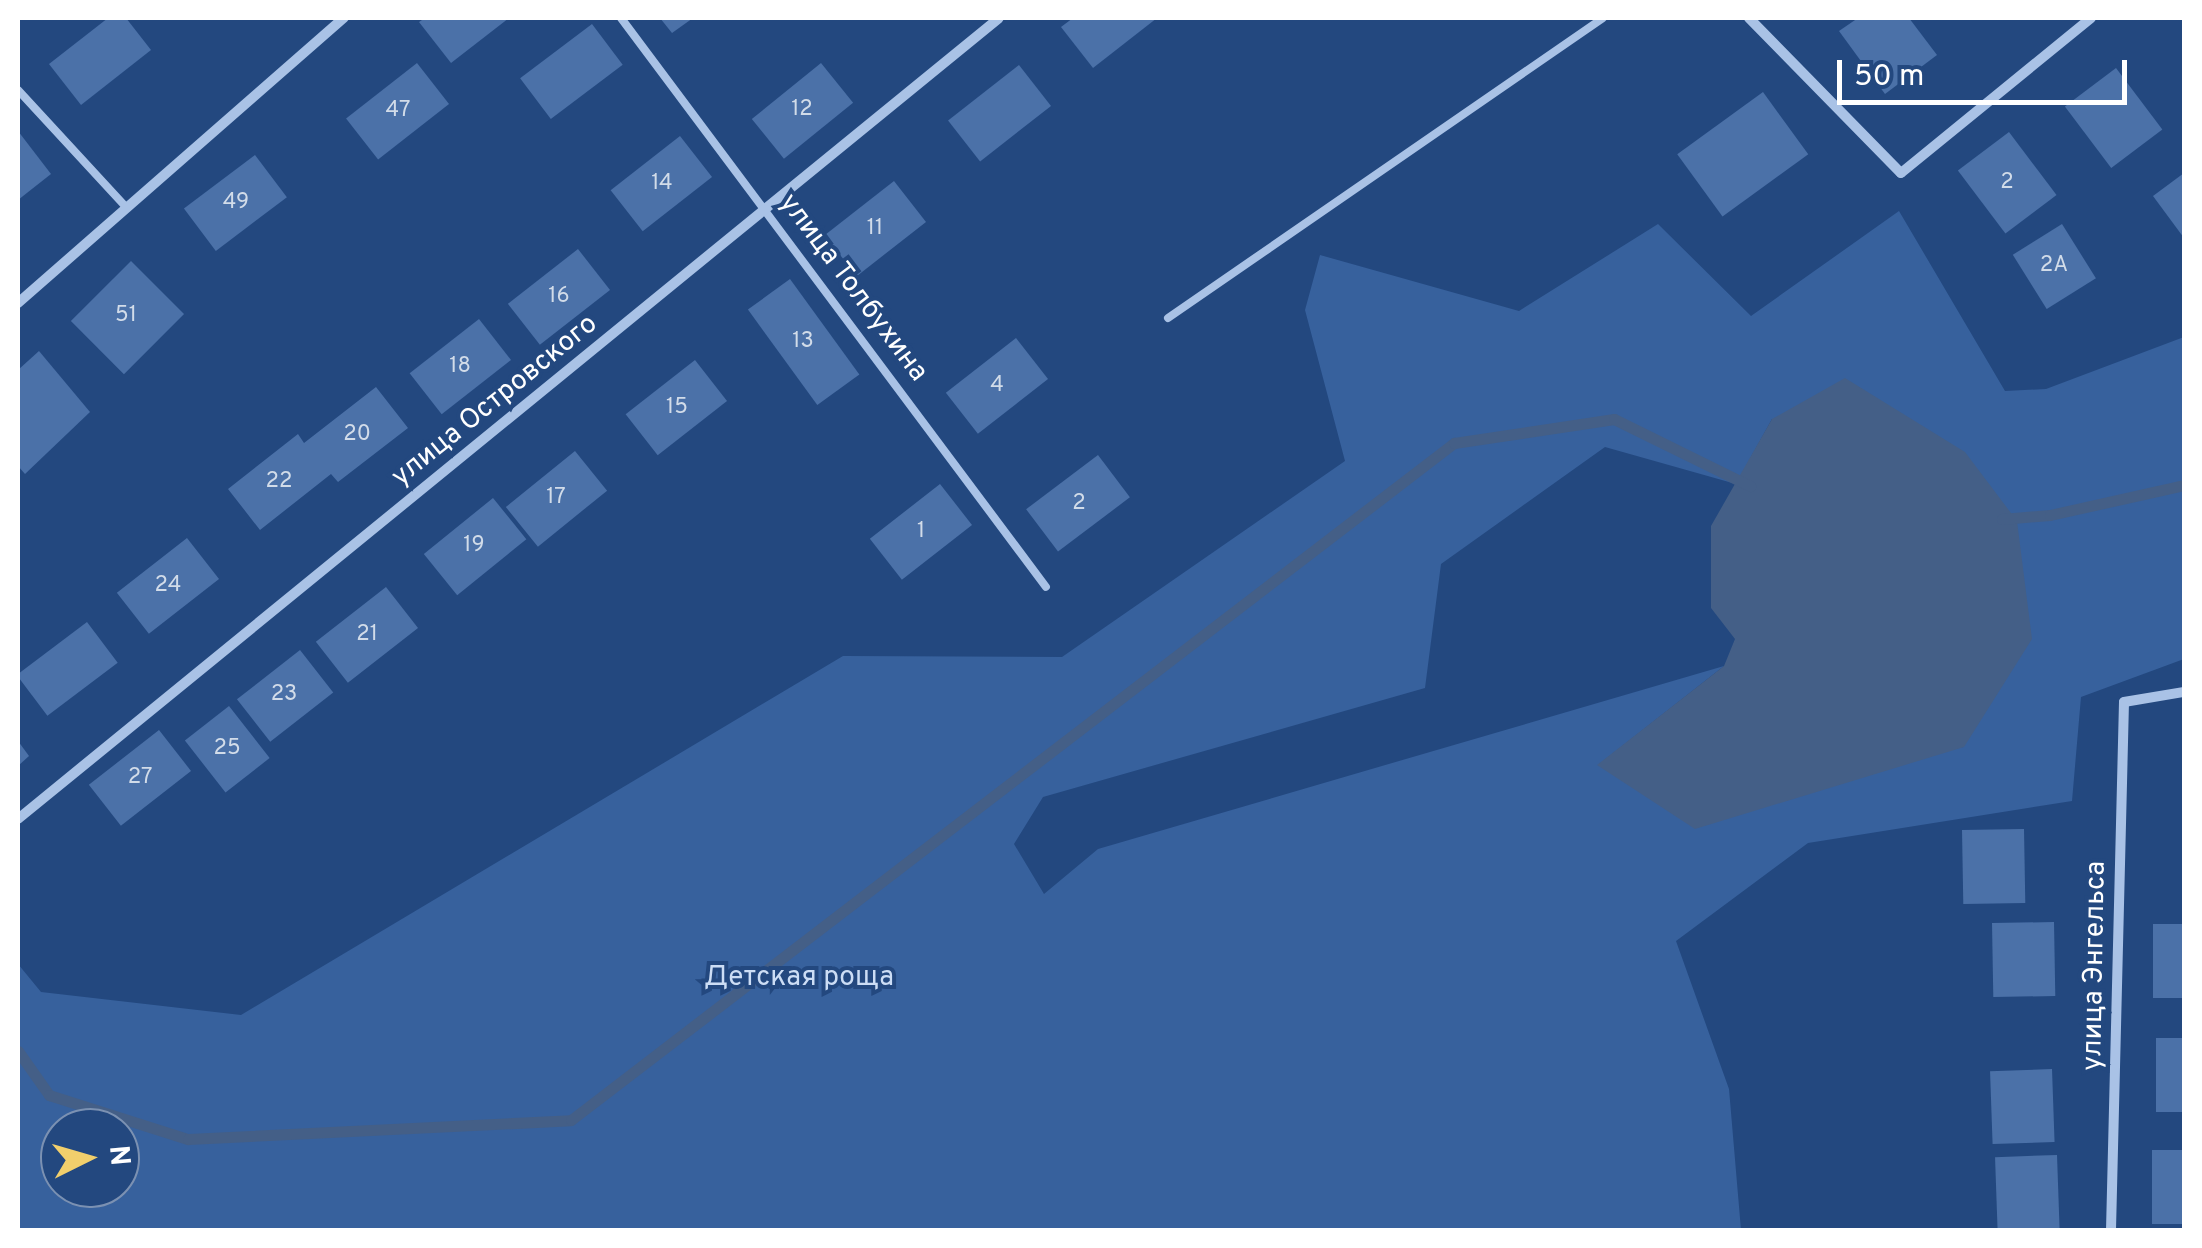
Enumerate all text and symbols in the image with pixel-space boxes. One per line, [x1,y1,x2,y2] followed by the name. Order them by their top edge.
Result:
[1842,40,2132,102] scale bar
[1854,59,1924,96] text: 50 m
[791,97,813,123] house number: 12
[386,98,410,124] house number: 47
[2000,170,2014,196] house number: 2
[651,171,673,197] house number: 14
[771,187,935,389] street label: улица Толбухина
[223,190,249,216] house number: 49
[867,216,883,242] house number: 11
[2040,253,2068,279] house number: 2А
[548,284,570,310] house number: 16
[115,303,137,329] house number: 51
[385,308,605,494] street label: улица Островского
[792,329,814,355] house number: 13
[449,354,471,380] house number: 18
[990,373,1004,399] house number: 4
[666,395,688,421] house number: 15
[343,422,371,448] house number: 20
[266,469,292,495] house number: 22
[546,485,566,511] house number: 17
[1072,491,1086,517] house number: 2
[917,519,925,545] house number: 1
[463,533,485,559] house number: 19
[155,573,181,599] house number: 24
[356,622,378,648] house number: 21
[271,682,297,708] house number: 23
[213,736,241,762] house number: 25
[128,765,152,791] house number: 27
[2076,861,2114,1071] street label: улица Энгельса
[704,961,894,995] park label: Детская роща
[40,1108,140,1208] north arrow
[99,1144,137,1167] text: N

